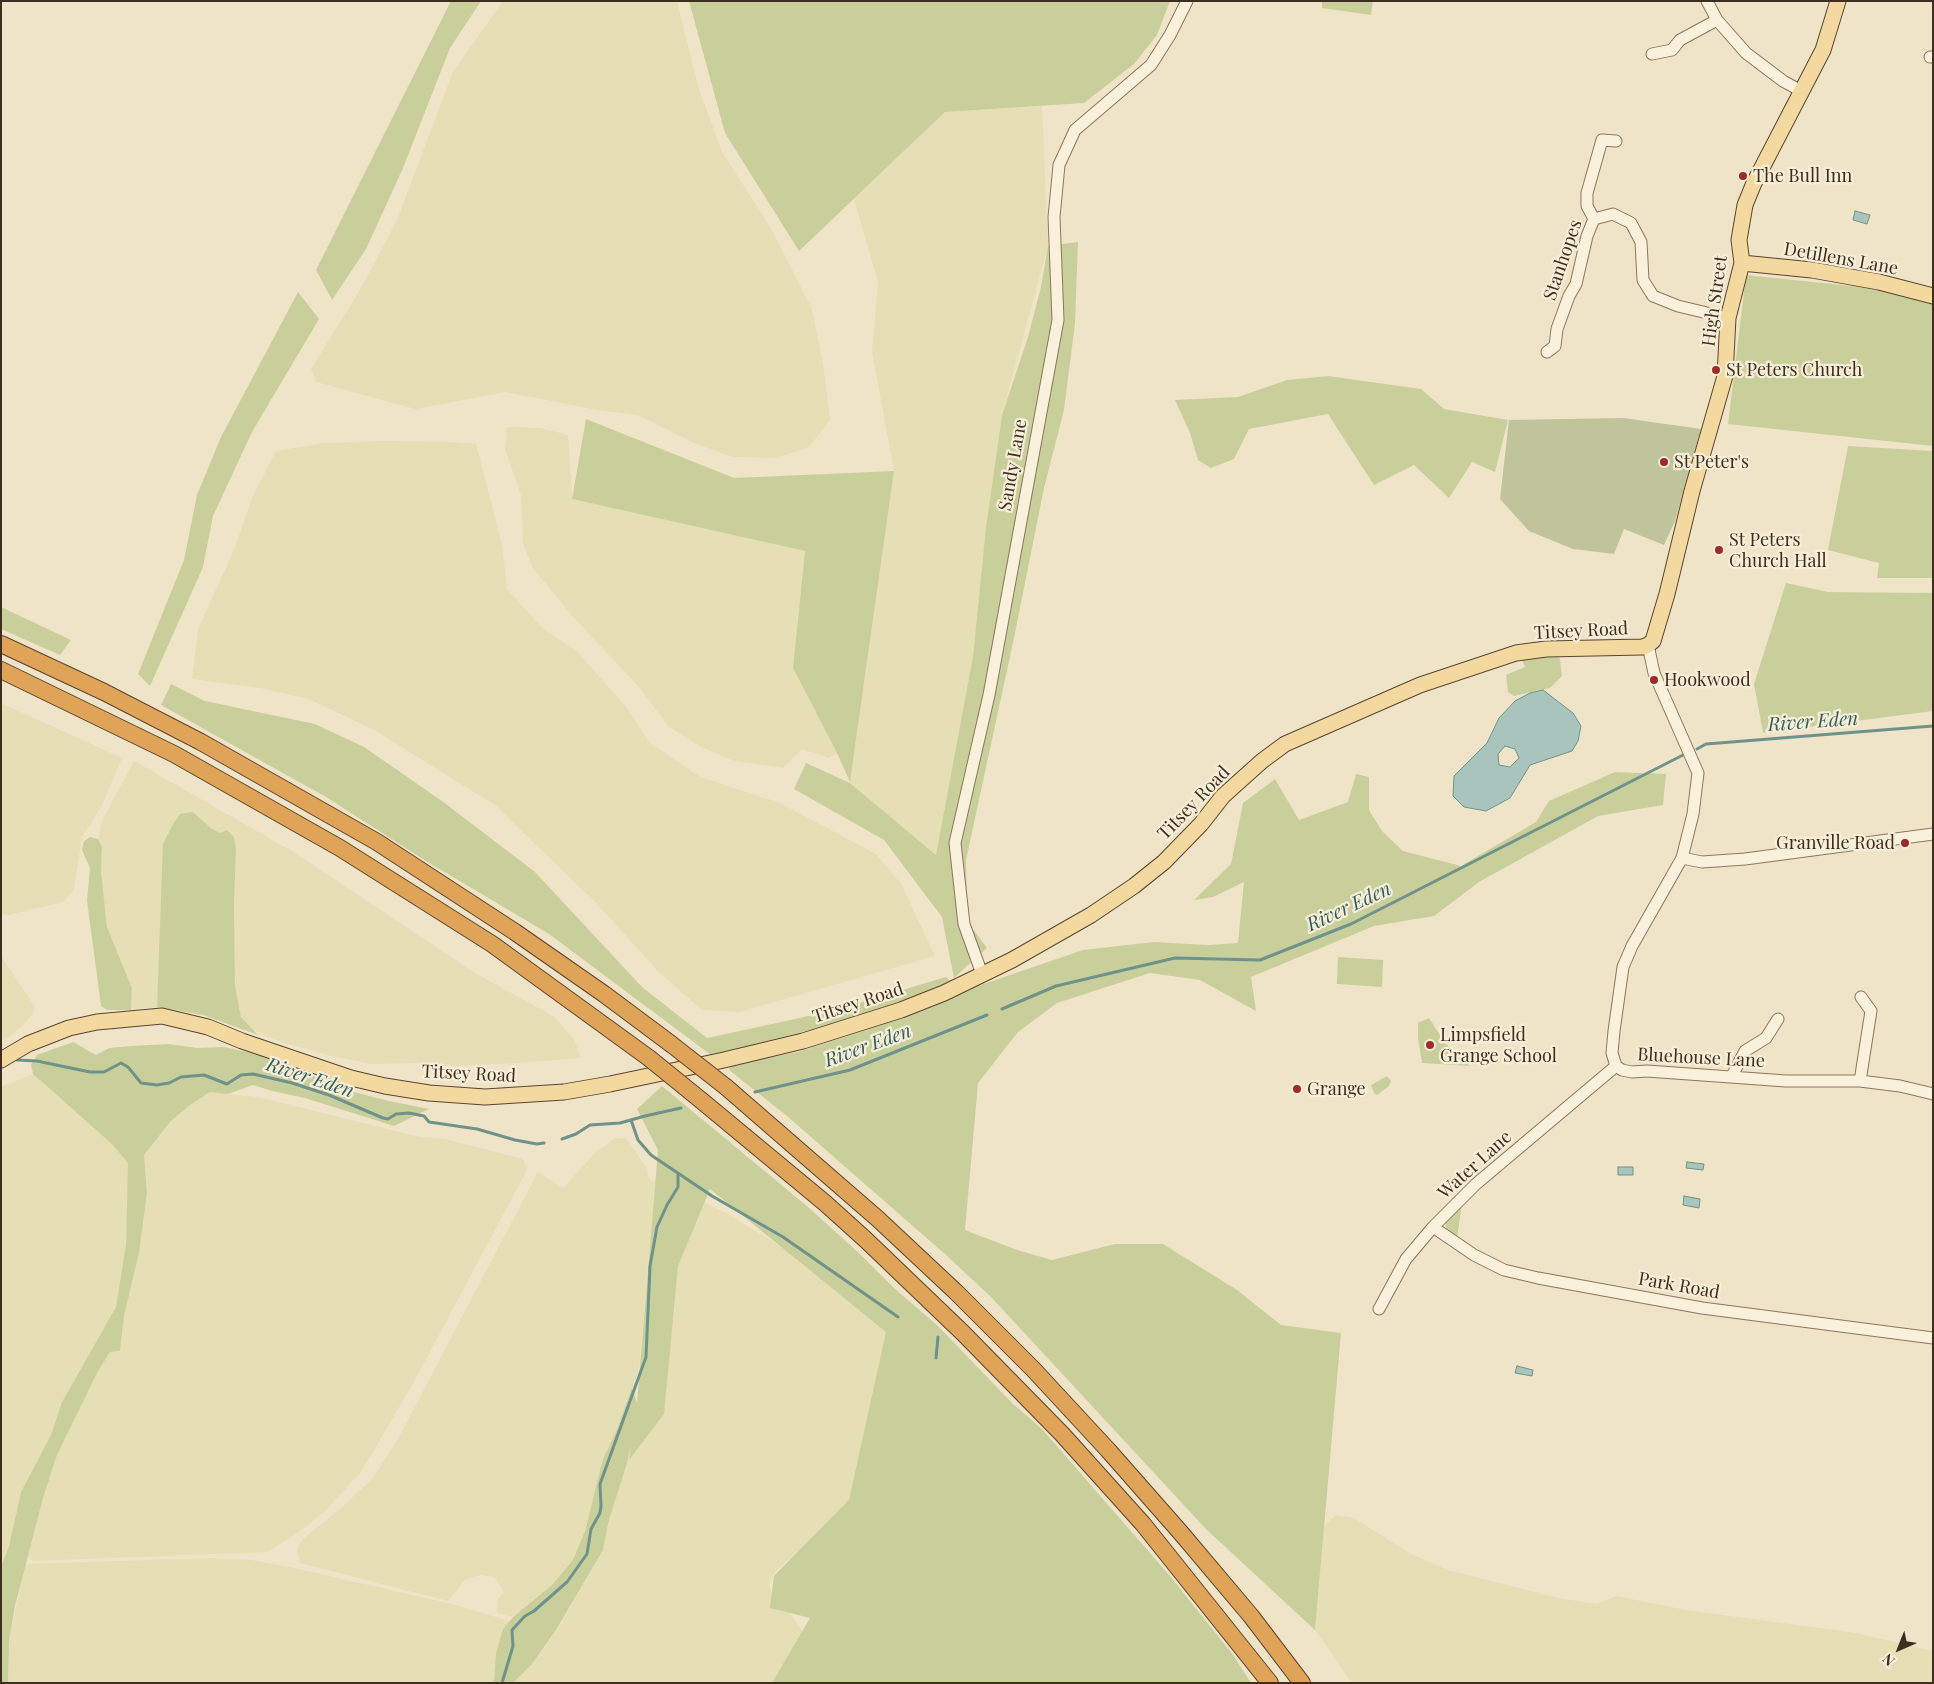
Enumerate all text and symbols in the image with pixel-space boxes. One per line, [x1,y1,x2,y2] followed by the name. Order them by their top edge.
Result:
[1753,165,1852,187] place label: The Bull Inn
[1737,170,1749,182] marker: The Bull Inn
[1539,217,1587,303] street label: Stanhopes
[1782,238,1900,280] street label: Detillens Lane
[1698,254,1732,348] street label: High Street
[1726,359,1862,381] place label: St Peters Church
[1710,364,1722,376] marker: St Peters Church
[994,417,1032,513] street label: Sandy Lane
[1674,451,1749,473] place label: St Peter's
[1658,456,1670,468] marker: St Peter's
[1729,529,1827,572] place label: St Peters Church Hall
[1713,544,1725,556] marker: St Peters Church Hall
[1533,618,1629,644] street label: Titsey Road
[1664,669,1751,691] place label: Hookwood
[1648,674,1660,686] marker: Hookwood
[1767,707,1859,737] water label: River Eden
[1153,762,1235,844] street label: Titsey Road
[1776,832,1895,854] place label: Granville Road
[1899,837,1911,849] marker: Granville Road
[1303,878,1395,936] water label: River Eden
[810,978,906,1028] street label: Titsey Road
[822,1020,914,1072] water label: River Eden
[1440,1024,1557,1066] place label: Limpsfield Grange School
[1424,1039,1436,1051] marker: Limpsfield Grange School
[1637,1044,1765,1072] street label: Bluehouse Lane
[263,1053,357,1103] water label: River Eden
[421,1061,517,1087] street label: Titsey Road
[1307,1078,1366,1100] place label: Grange
[1291,1083,1303,1095] marker: Grange
[1434,1126,1516,1204] street label: Water Lane
[1637,1268,1721,1304] street label: Park Road
[1874,1624,1924,1674] north arrow
[1878,1650,1898,1671] text: N

